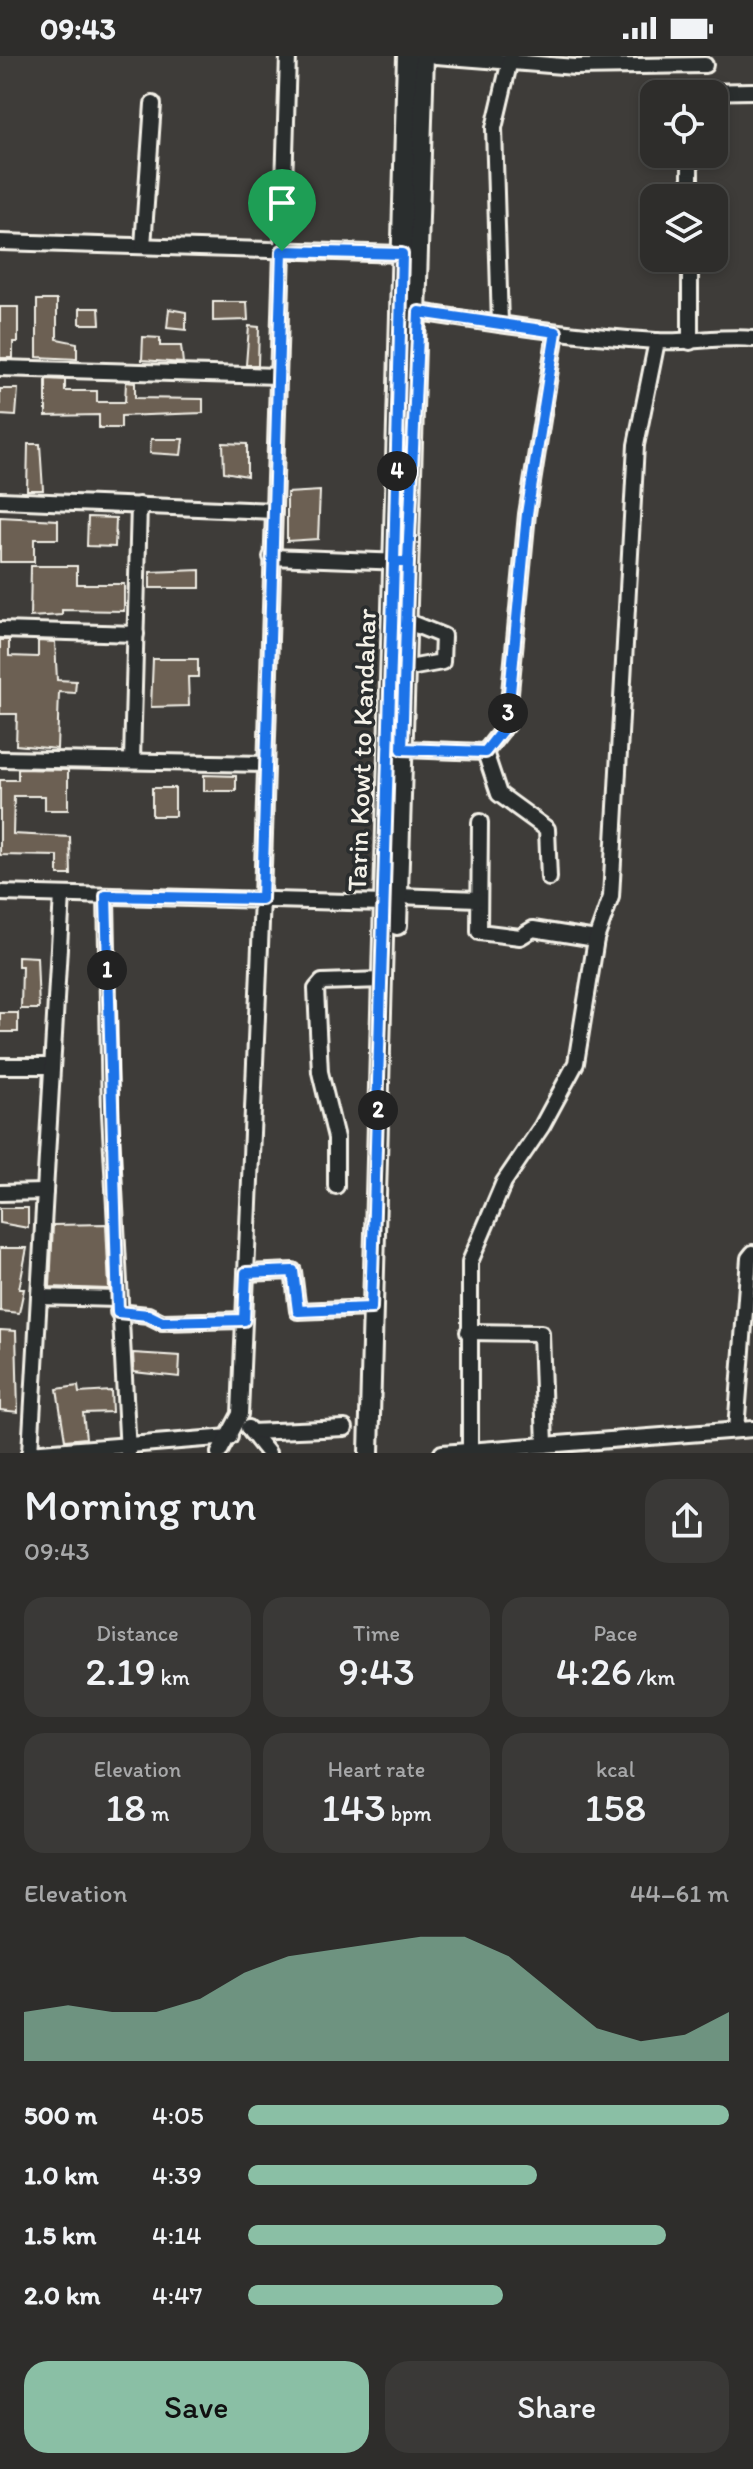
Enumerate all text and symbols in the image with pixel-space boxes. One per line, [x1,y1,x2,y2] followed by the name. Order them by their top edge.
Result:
[40,10,116,47] text: 09:43
[640,80,728,272] map controls
[640,80,728,168] button: locate
[248,169,316,251] pin
[260,181,304,225] icon: arrive
[640,184,728,272] button: layers
[377,451,417,491] pin: 4
[390,457,404,484] text: 4
[339,608,383,892] street label: Tarin Kowt to Kandahar
[488,693,528,733] pin: 3
[502,699,514,726] text: 3
[87,950,127,990] pin: 1
[102,956,112,983] text: 1
[358,1090,398,1130] pin: 2
[372,1096,384,1123] text: 2
[24,1478,257,1531] text: Morning run
[645,1479,729,1563] button: share
[24,1535,90,1567] text: 09:43
[96,1620,179,1647] text: Distance
[353,1620,400,1647] text: Time
[593,1620,638,1647] text: Pace
[85,1647,156,1695] text: 2.19
[338,1647,415,1695] text: 9:43
[556,1647,632,1695] text: 4:26
[156,1664,190,1691] text: km
[632,1664,675,1691] text: /km
[94,1756,181,1783] text: Elevation
[328,1756,425,1783] text: Heart rate
[596,1756,635,1783] text: kcal
[106,1783,146,1831] text: 18
[321,1783,386,1831] text: 143
[585,1783,646,1831] text: 158
[146,1800,169,1827] text: m
[386,1800,432,1827] text: bpm
[24,1877,127,1909] text: Elevation
[630,1877,729,1909] text: 44–61 m
[24,2099,97,2131] text: 500 m
[152,2099,204,2131] text: 4:05
[24,2159,99,2191] text: 1.0 km
[152,2159,202,2191] text: 4:39
[24,2219,96,2251] text: 1.5 km
[152,2219,202,2251] text: 4:14
[24,2279,100,2311] text: 2.0 km
[152,2279,203,2311] text: 4:47
[24,2361,369,2453] button: Save
[385,2361,729,2453] button: Share

